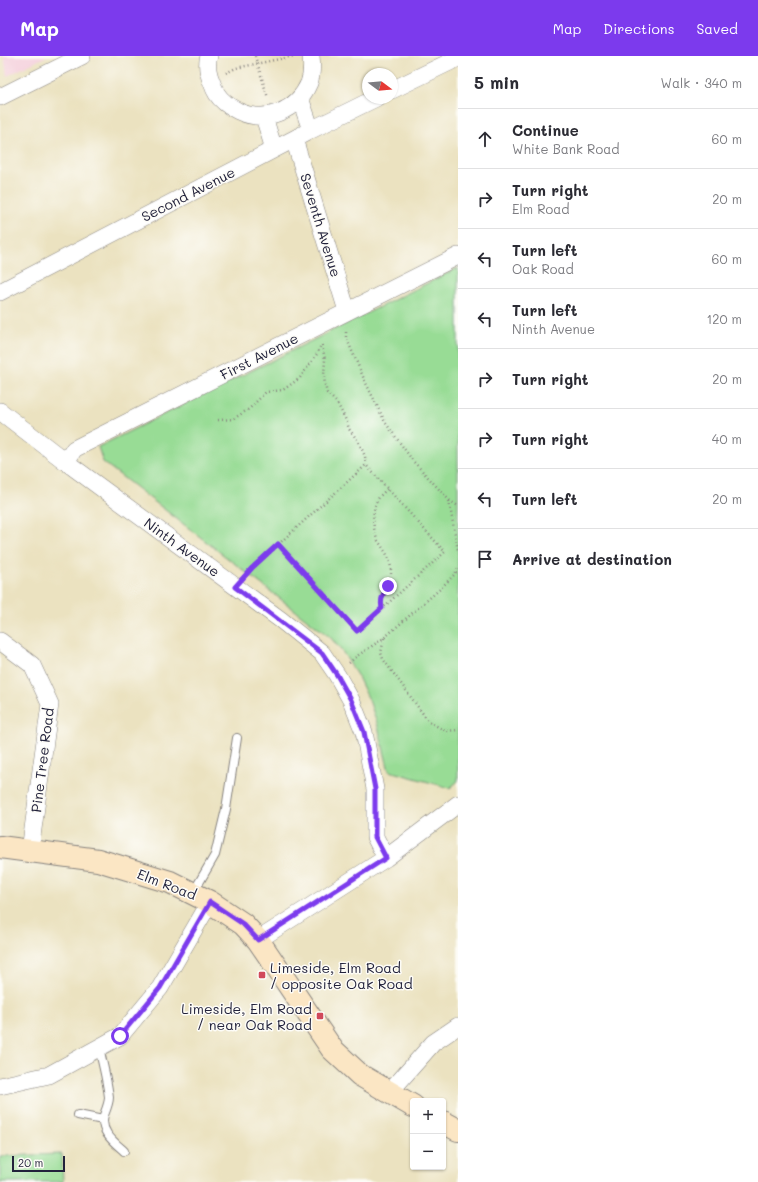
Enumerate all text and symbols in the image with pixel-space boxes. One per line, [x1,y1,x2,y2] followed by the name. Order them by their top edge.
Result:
[20,16,59,41] text: Map
[553,19,581,38] text: Map
[603,19,674,38] text: Directions
[696,19,738,38] text: Saved
[362,68,398,104] north arrow
[474,71,519,93] text: 5 min
[661,74,742,91] text: Walk · 340 m
[512,120,579,140] text: Continue
[474,128,496,150] icon: ahead
[712,130,742,147] text: 60 m
[512,140,619,157] text: White Bank Road
[138,162,238,226] street label: Second Avenue
[296,171,346,279] street label: Seventh Avenue
[512,180,589,200] text: Turn right
[474,188,496,210] icon: right
[712,190,742,207] text: 20 m
[512,200,570,217] text: Elm Road
[512,240,577,260] text: Turn left
[474,248,496,270] icon: left
[712,250,742,267] text: 60 m
[512,260,574,277] text: Oak Road
[512,300,577,320] text: Turn left
[474,308,496,330] icon: left
[706,310,742,327] text: 120 m
[512,320,595,337] text: Ninth Avenue
[217,328,301,384] street label: First Avenue
[474,368,496,390] icon: right
[512,369,589,389] text: Turn right
[712,370,742,387] text: 20 m
[474,428,496,450] icon: right
[512,429,589,449] text: Turn right
[712,430,742,447] text: 40 m
[474,488,496,510] icon: left
[512,489,577,509] text: Turn left
[712,490,742,507] text: 20 m
[140,513,224,581] street label: Ninth Avenue
[474,548,496,570] icon: arrive
[512,549,672,569] text: Arrive at destination
[379,577,397,595] route end
[26,706,58,813] street label: Pine Tree Road
[135,864,199,904] street label: Elm Road
[270,958,413,993] place label: Limeside, Elm Road / opposite Oak Road
[257,970,267,980] marker: Limeside, Elm Road / opposite Oak Road
[181,999,312,1034] place label: Limeside, Elm Road / near Oak Road
[315,1011,325,1021] marker: Limeside, Elm Road / near Oak Road
[111,1027,129,1045] route start
[410,1098,446,1170] map controls
[410,1098,446,1134] button: +
[410,1134,446,1170] button: −
[12,1154,65,1173] scale bar
[18,1155,43,1170] text: 20 m

